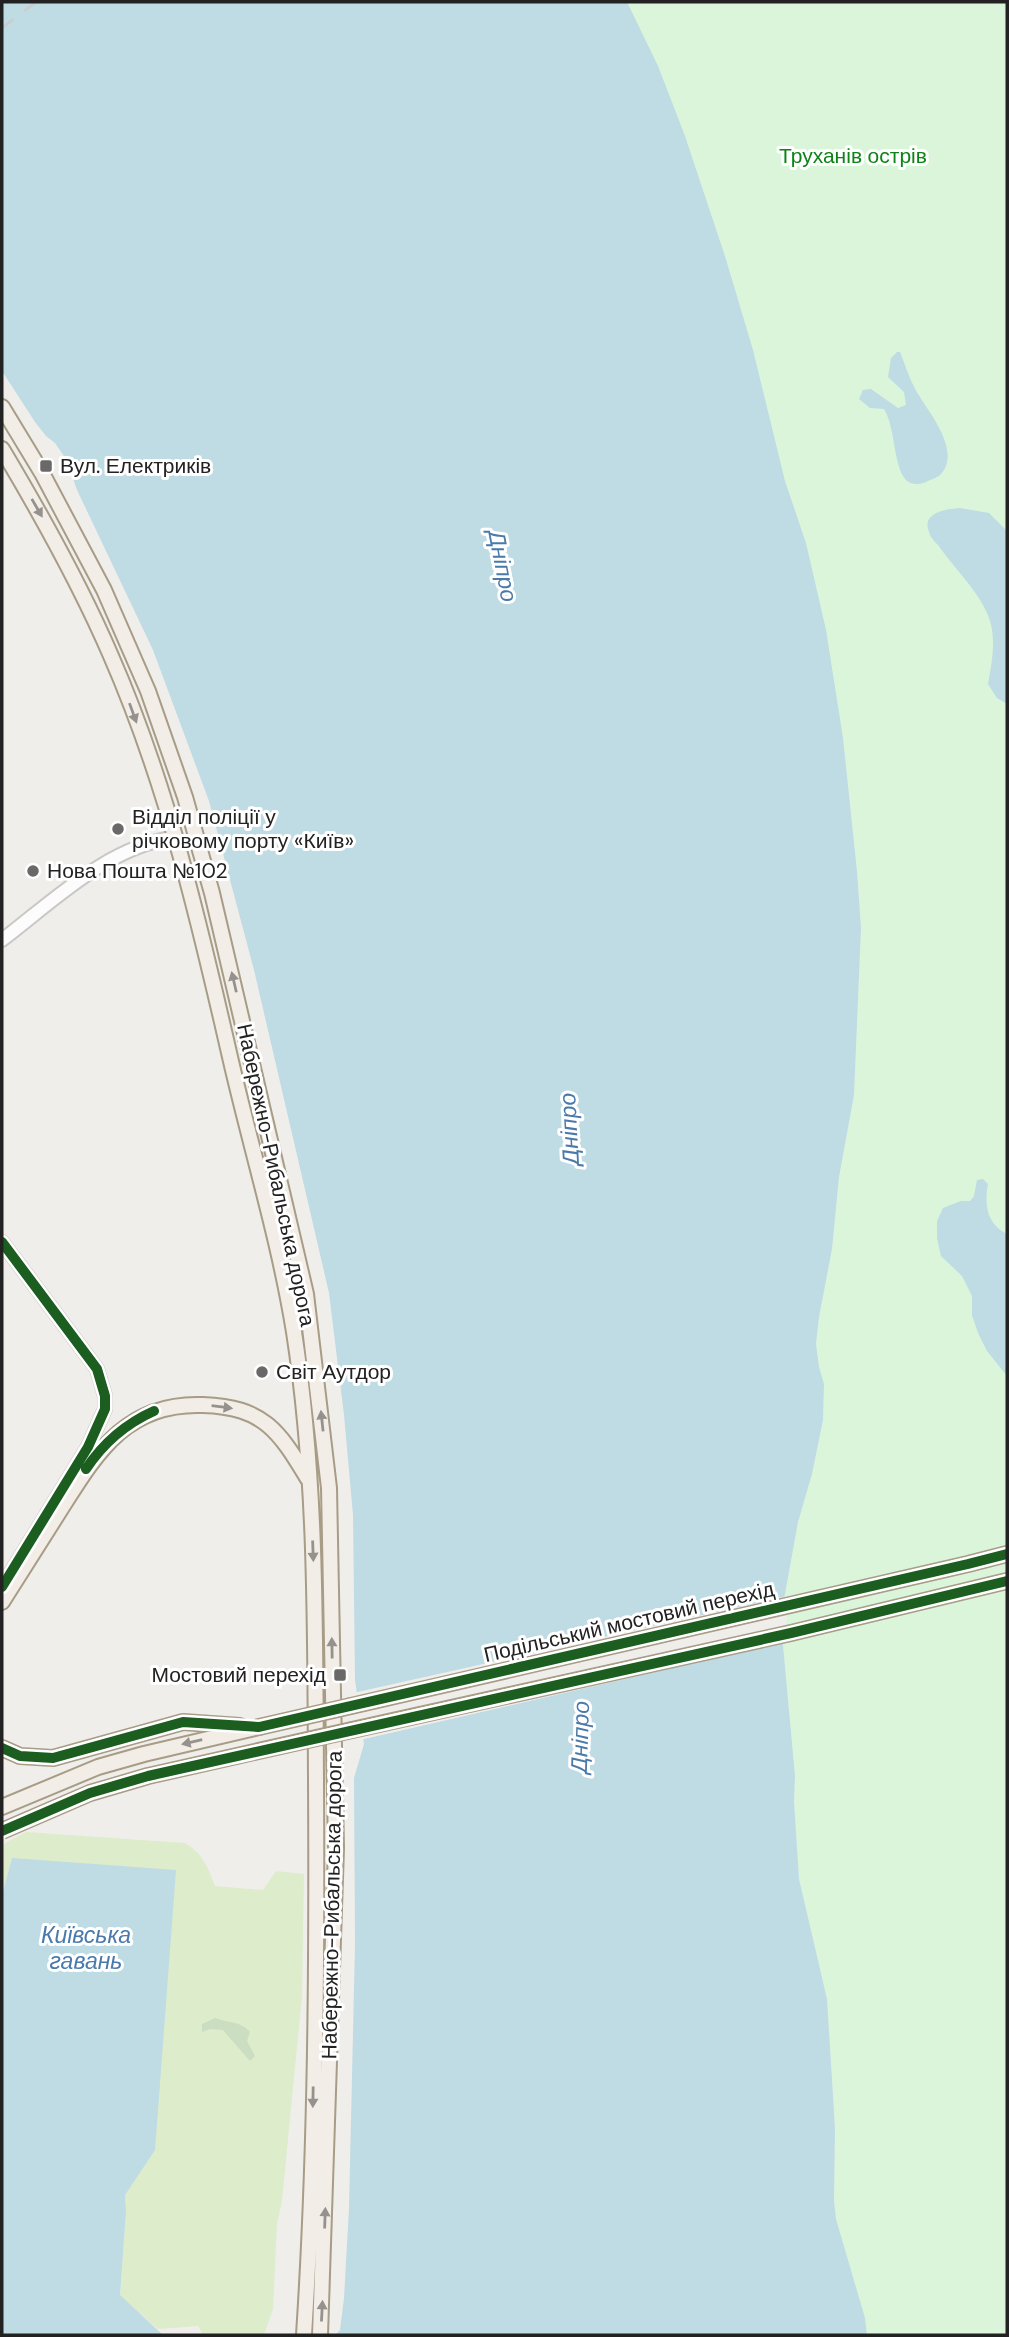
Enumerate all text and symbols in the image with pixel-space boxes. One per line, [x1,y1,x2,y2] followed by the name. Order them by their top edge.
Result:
[779,142,927,170] park label: Труханів острів
[60,452,211,480] place label: Вул. Електриків
[38,458,54,474] marker: Вул. Електриків
[31,498,43,517] one-way arrow
[481,525,525,605] water label: Дніпро
[128,703,139,724] one-way arrow
[132,803,354,855] place label: Відділ поліції у річковому порту «Київ»
[110,821,126,837] marker: Відділ поліції у річковому порту «Київ»
[47,857,228,885] place label: Нова Пошта №102
[25,863,41,879] marker: Нова Пошта №102
[228,971,239,993] one-way arrow
[230,1021,322,1329] street label: Набережно-Рибальська дорога
[552,1092,586,1169] water label: Дніпро
[276,1358,391,1386] place label: Світ Аутдор
[254,1364,270,1380] marker: Світ Аутдор
[211,1401,233,1412] one-way arrow
[316,1409,327,1431] one-way arrow
[307,1540,318,1562] one-way arrow
[481,1575,777,1669] street label: Подільський мостовий перехід
[326,1636,338,1658] one-way arrow
[151,1661,326,1689] place label: Мостовий перехід
[332,1667,348,1683] marker: Мостовий перехід
[564,1700,596,1777] water label: Дніпро
[181,1736,203,1747] one-way arrow
[315,1750,349,2060] street label: Набережно-Рибальська дорога
[41,1920,131,1976] water label: Київська гавань
[307,2086,319,2108] one-way arrow
[320,2207,331,2229] one-way arrow
[316,2299,327,2321] one-way arrow

